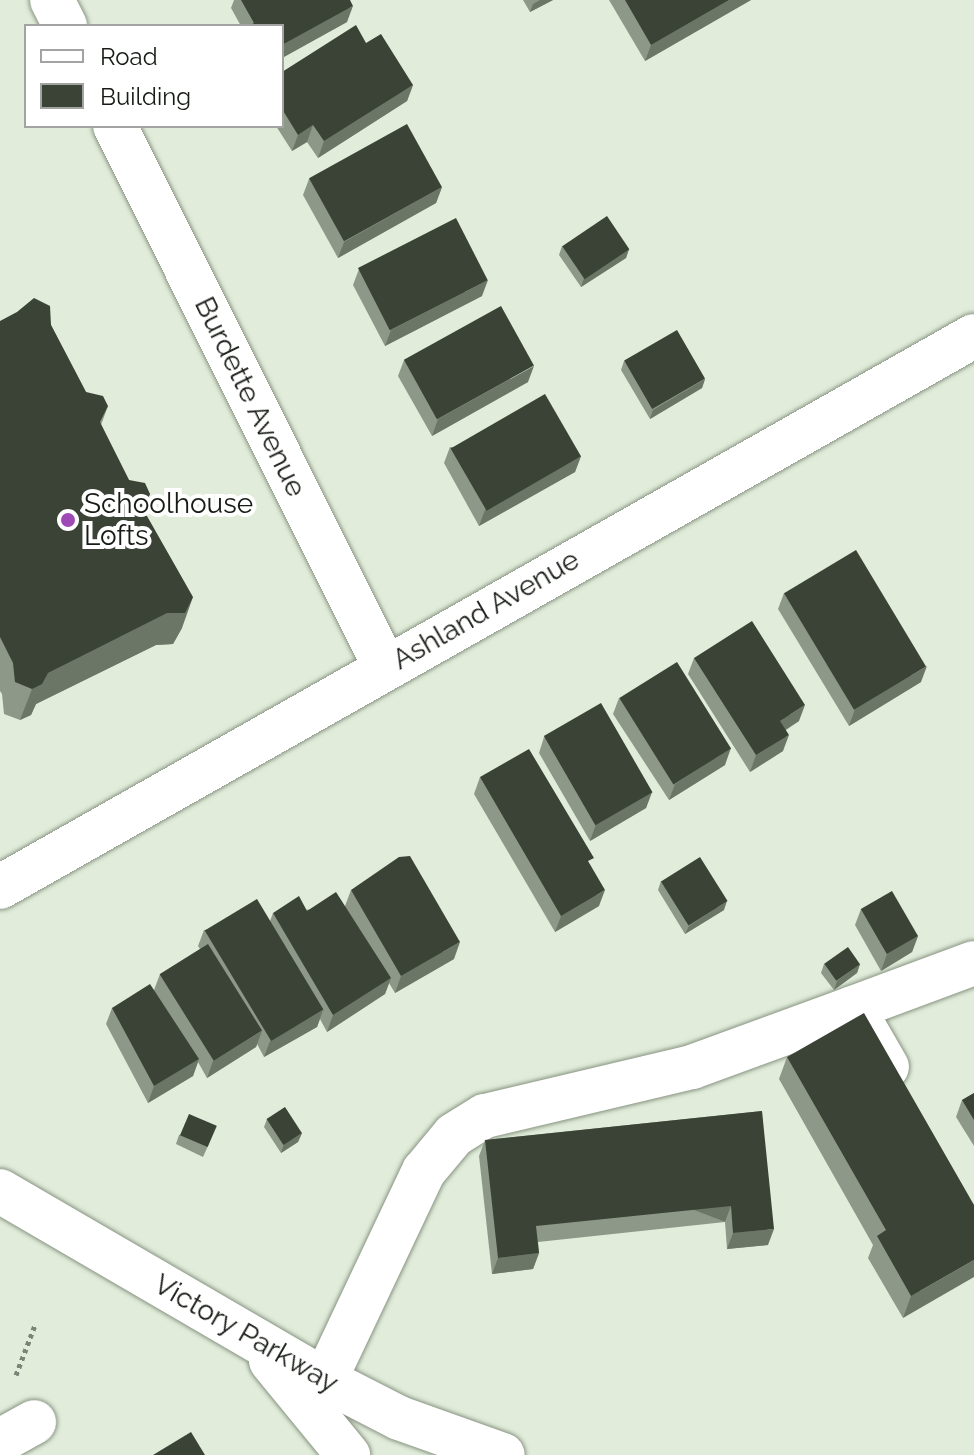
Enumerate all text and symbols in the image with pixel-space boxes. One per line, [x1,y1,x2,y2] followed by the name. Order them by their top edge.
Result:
[24,24,284,128] legend
[100,42,158,71] text: Road
[100,82,191,111] text: Building
[187,291,313,503] street label: Burdette Avenue
[84,487,253,553] place label: Schoolhouse Lofts
[59,511,77,529] marker: Schoolhouse Lofts
[386,543,586,677] street label: Ashland Avenue
[148,1267,344,1401] street label: Victory Parkway

